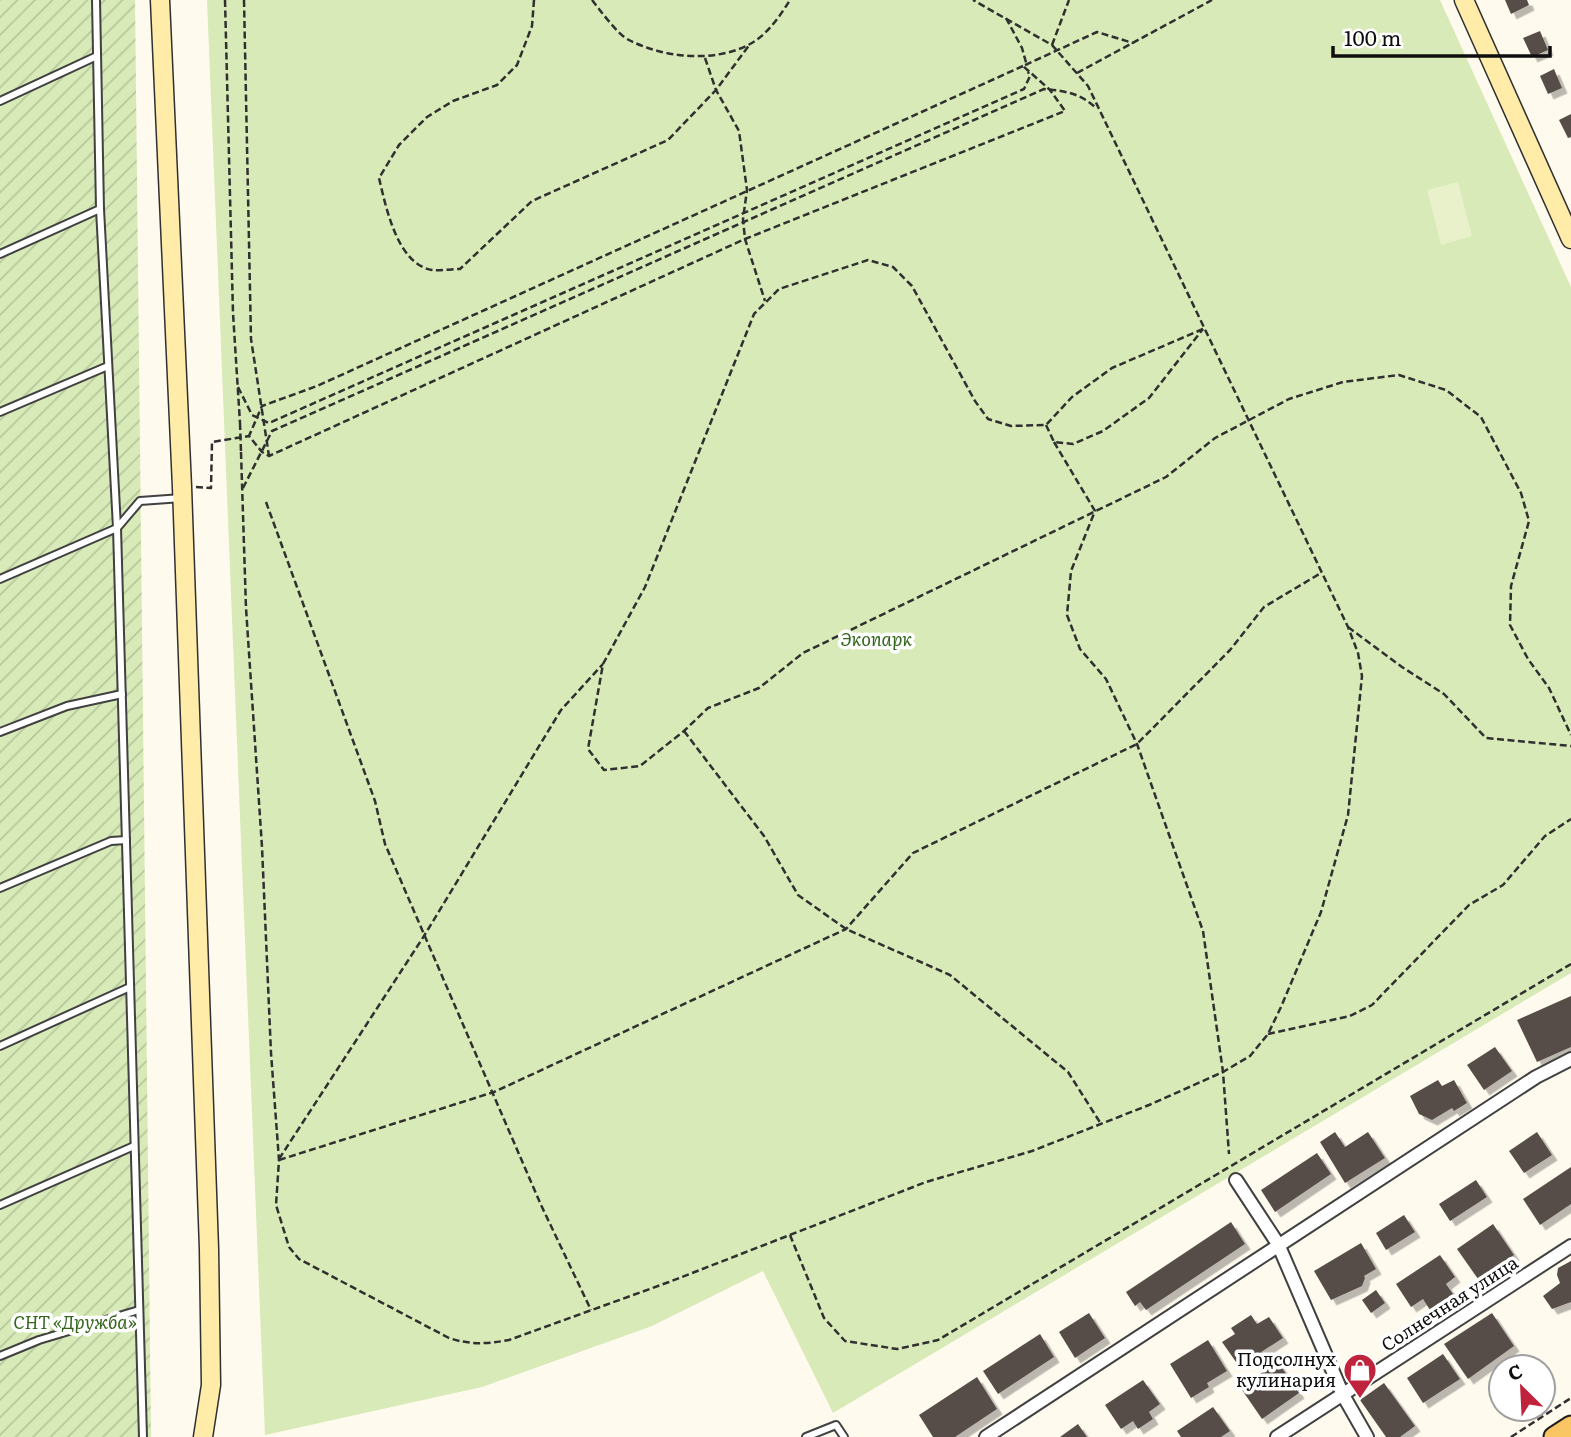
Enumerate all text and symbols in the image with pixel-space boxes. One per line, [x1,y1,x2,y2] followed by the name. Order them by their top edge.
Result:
[1333,14,1550,58] scale bar
[1344,21,1401,52] text: 100 m
[840,625,912,652] park label: Экопарк
[1375,1248,1523,1357] street label: Солнечная улица
[13,1308,137,1335] park label: СНТ «Дружба»
[1236,1345,1337,1393] place label: Подсолнух кулинария
[1341,1351,1379,1400] shop icon: Подсолнух кулинария
[1487,1353,1557,1423] north arrow
[1503,1356,1527,1387] text: С

